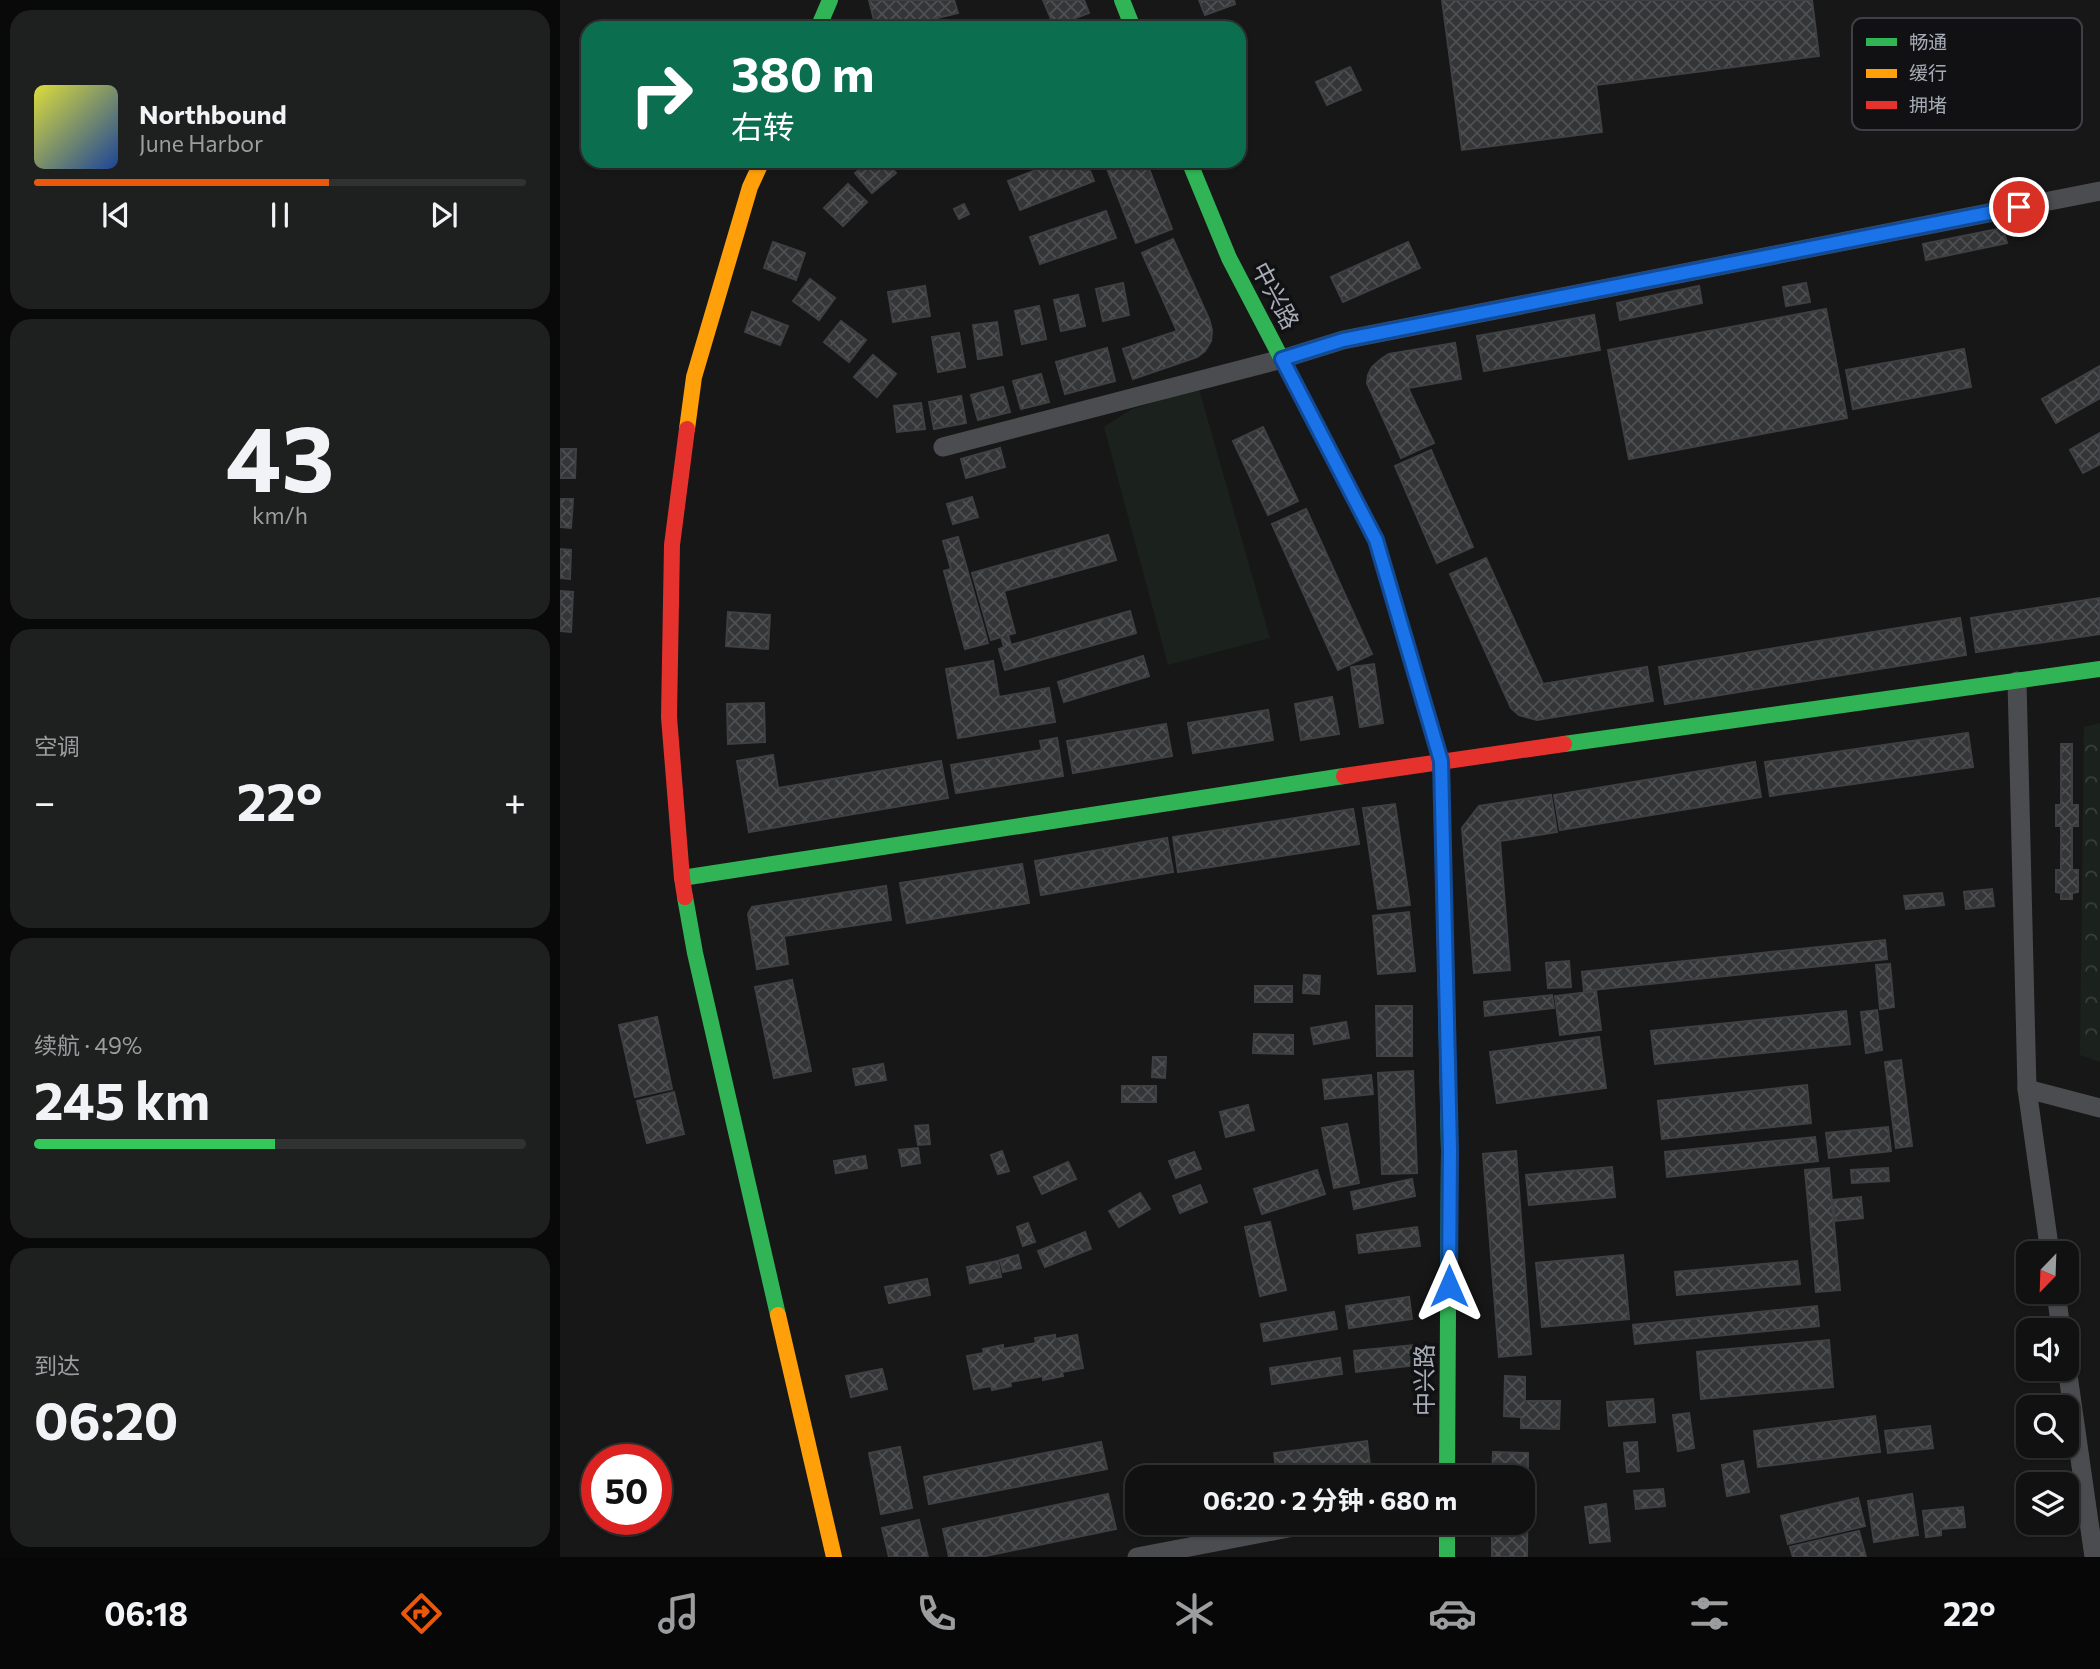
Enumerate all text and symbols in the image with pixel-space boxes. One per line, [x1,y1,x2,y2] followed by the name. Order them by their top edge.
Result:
[1852,18,2082,130] legend
[1909,30,1947,53] text: 畅通
[731,42,875,102] text: 380 m
[616,49,707,140] icon: right
[1909,61,1947,84] text: 缓行
[1909,93,1947,116] text: 拥堵
[139,98,287,129] text: Northbound
[731,106,795,146] text: 右转
[139,129,263,157] text: June Harbor
[1989,177,2049,237] pin
[2000,188,2038,226] icon: arrive
[97,196,135,234] icon: previous
[261,196,299,234] icon: pause
[425,196,463,234] icon: next
[1247,257,1306,334] street label: 中兴路
[226,399,334,511] text: 43
[252,501,308,529] text: km/h
[34,732,80,760] text: 空调
[237,768,322,832] text: 22°
[34,777,56,824] text: −
[504,777,526,824] text: +
[34,1031,142,1059] text: 续航 · 49%
[34,1067,210,1131] text: 245 km
[2016,1241,2079,1304] north arrow
[2016,1241,2079,1535] map controls
[1412,1249,1486,1323] position arrow
[2016,1318,2079,1381] button: sound
[1409,1344,1438,1416] street label: 中兴路
[34,1351,80,1379] text: 到达
[34,1387,178,1451] text: 06:20
[2016,1395,2079,1458] button: search
[581,1444,672,1535] speed limit sign: 50
[2016,1472,2079,1535] button: layers
[1203,1484,1457,1515] text: 06:20 · 2 分钟 · 680 m
[397,1589,446,1638] icon: directions
[654,1589,703,1638] icon: music
[912,1589,961,1638] icon: phone
[1170,1589,1219,1638] icon: climate
[1428,1589,1477,1638] icon: car
[1685,1589,1734,1638] icon: filters
[104,1593,188,1633] text: 06:18
[1943,1593,1996,1633] text: 22°

